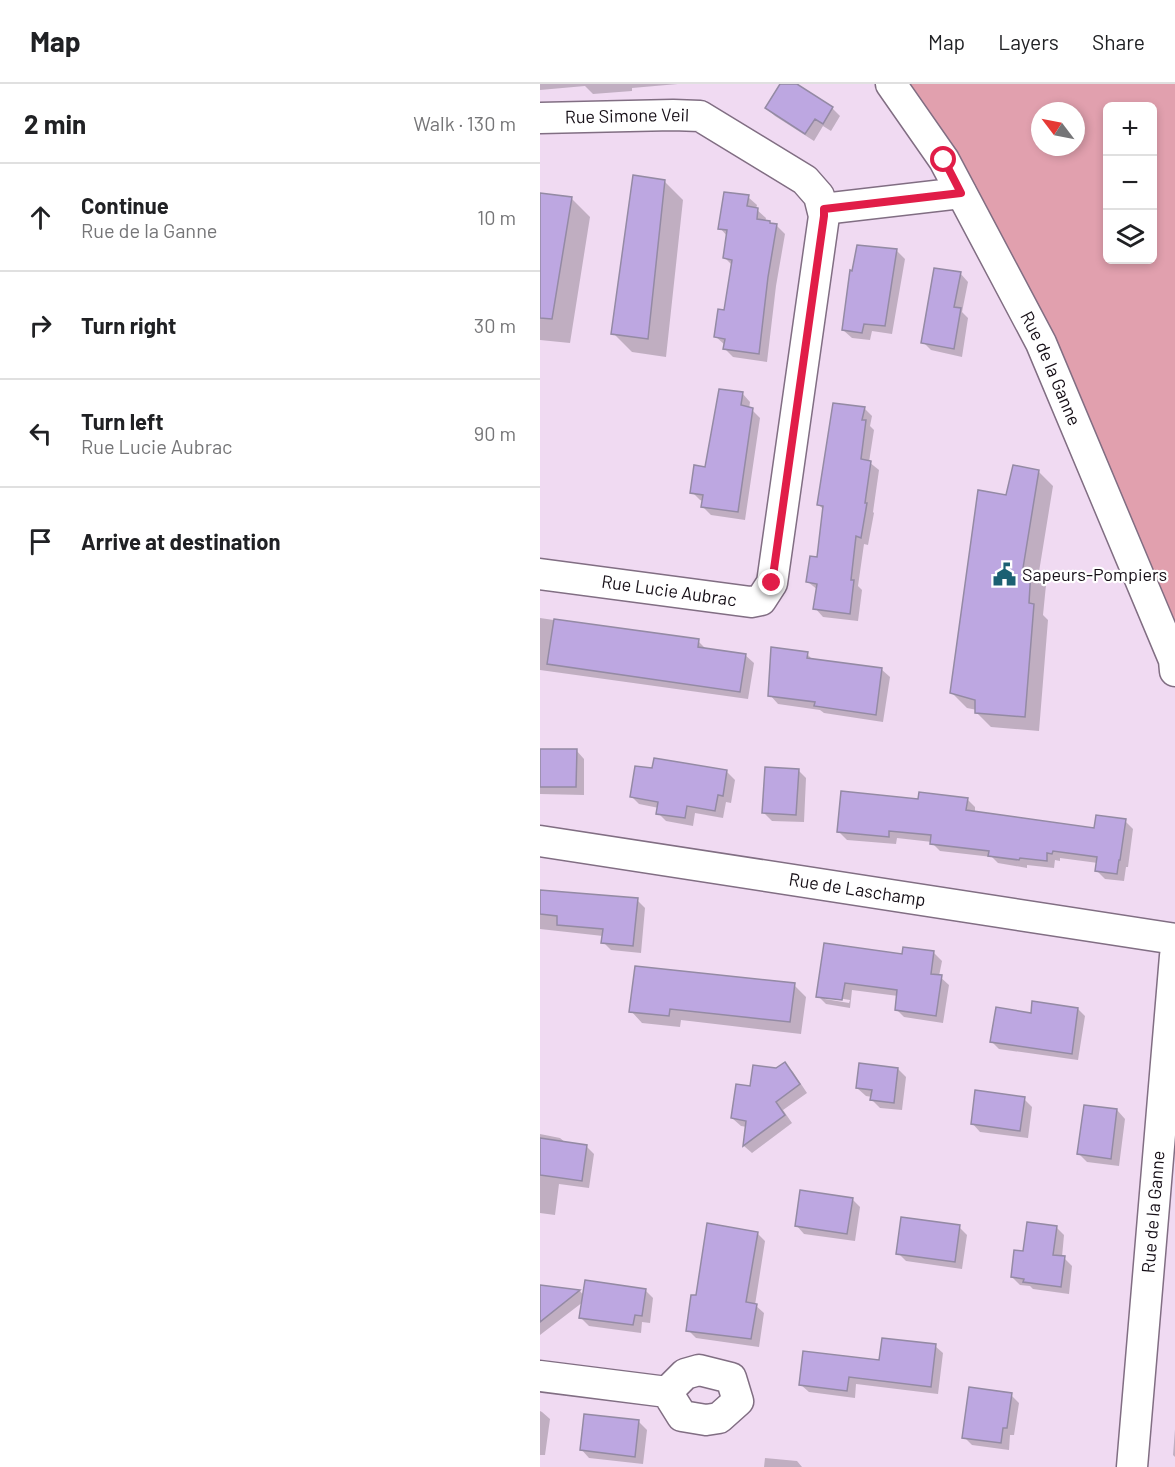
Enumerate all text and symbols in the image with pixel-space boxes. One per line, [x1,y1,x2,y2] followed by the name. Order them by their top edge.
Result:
[30,24,81,58] text: Map
[928,29,965,54] text: Map
[998,29,1059,54] text: Layers
[1092,29,1145,54] text: Share
[1031,102,1085,156] north arrow
[1103,102,1157,264] map controls
[1103,102,1157,156] button: +
[564,103,690,127] street label: Rue Simone Veil
[24,108,86,139] text: 2 min
[413,111,516,135] text: Walk · 130 m
[930,146,956,172] route start
[1103,156,1157,210] button: −
[81,192,169,218] text: Continue
[24,201,57,234] icon: ahead
[477,205,516,229] text: 10 m
[1103,210,1157,264] button: layers
[81,218,217,242] text: Rue de la Ganne
[1016,307,1086,429] street label: Rue de la Ganne
[24,309,57,342] icon: right
[81,312,176,338] text: Turn right
[474,313,516,337] text: 30 m
[81,408,164,434] text: Turn left
[24,417,57,450] icon: left
[474,421,516,445] text: 90 m
[81,434,233,458] text: Rue Lucie Aubrac
[24,525,57,558] icon: arrive
[81,528,280,554] text: Arrive at destination
[991,562,1017,588] public building icon: Sapeurs-Pompiers
[1022,563,1167,585] place label: Sapeurs-Pompiers
[758,569,784,595] route end
[600,570,738,610] street label: Rue Lucie Aubrac
[787,868,927,910] street label: Rue de Laschamp
[1136,1150,1169,1274] street label: Rue de la Ganne

